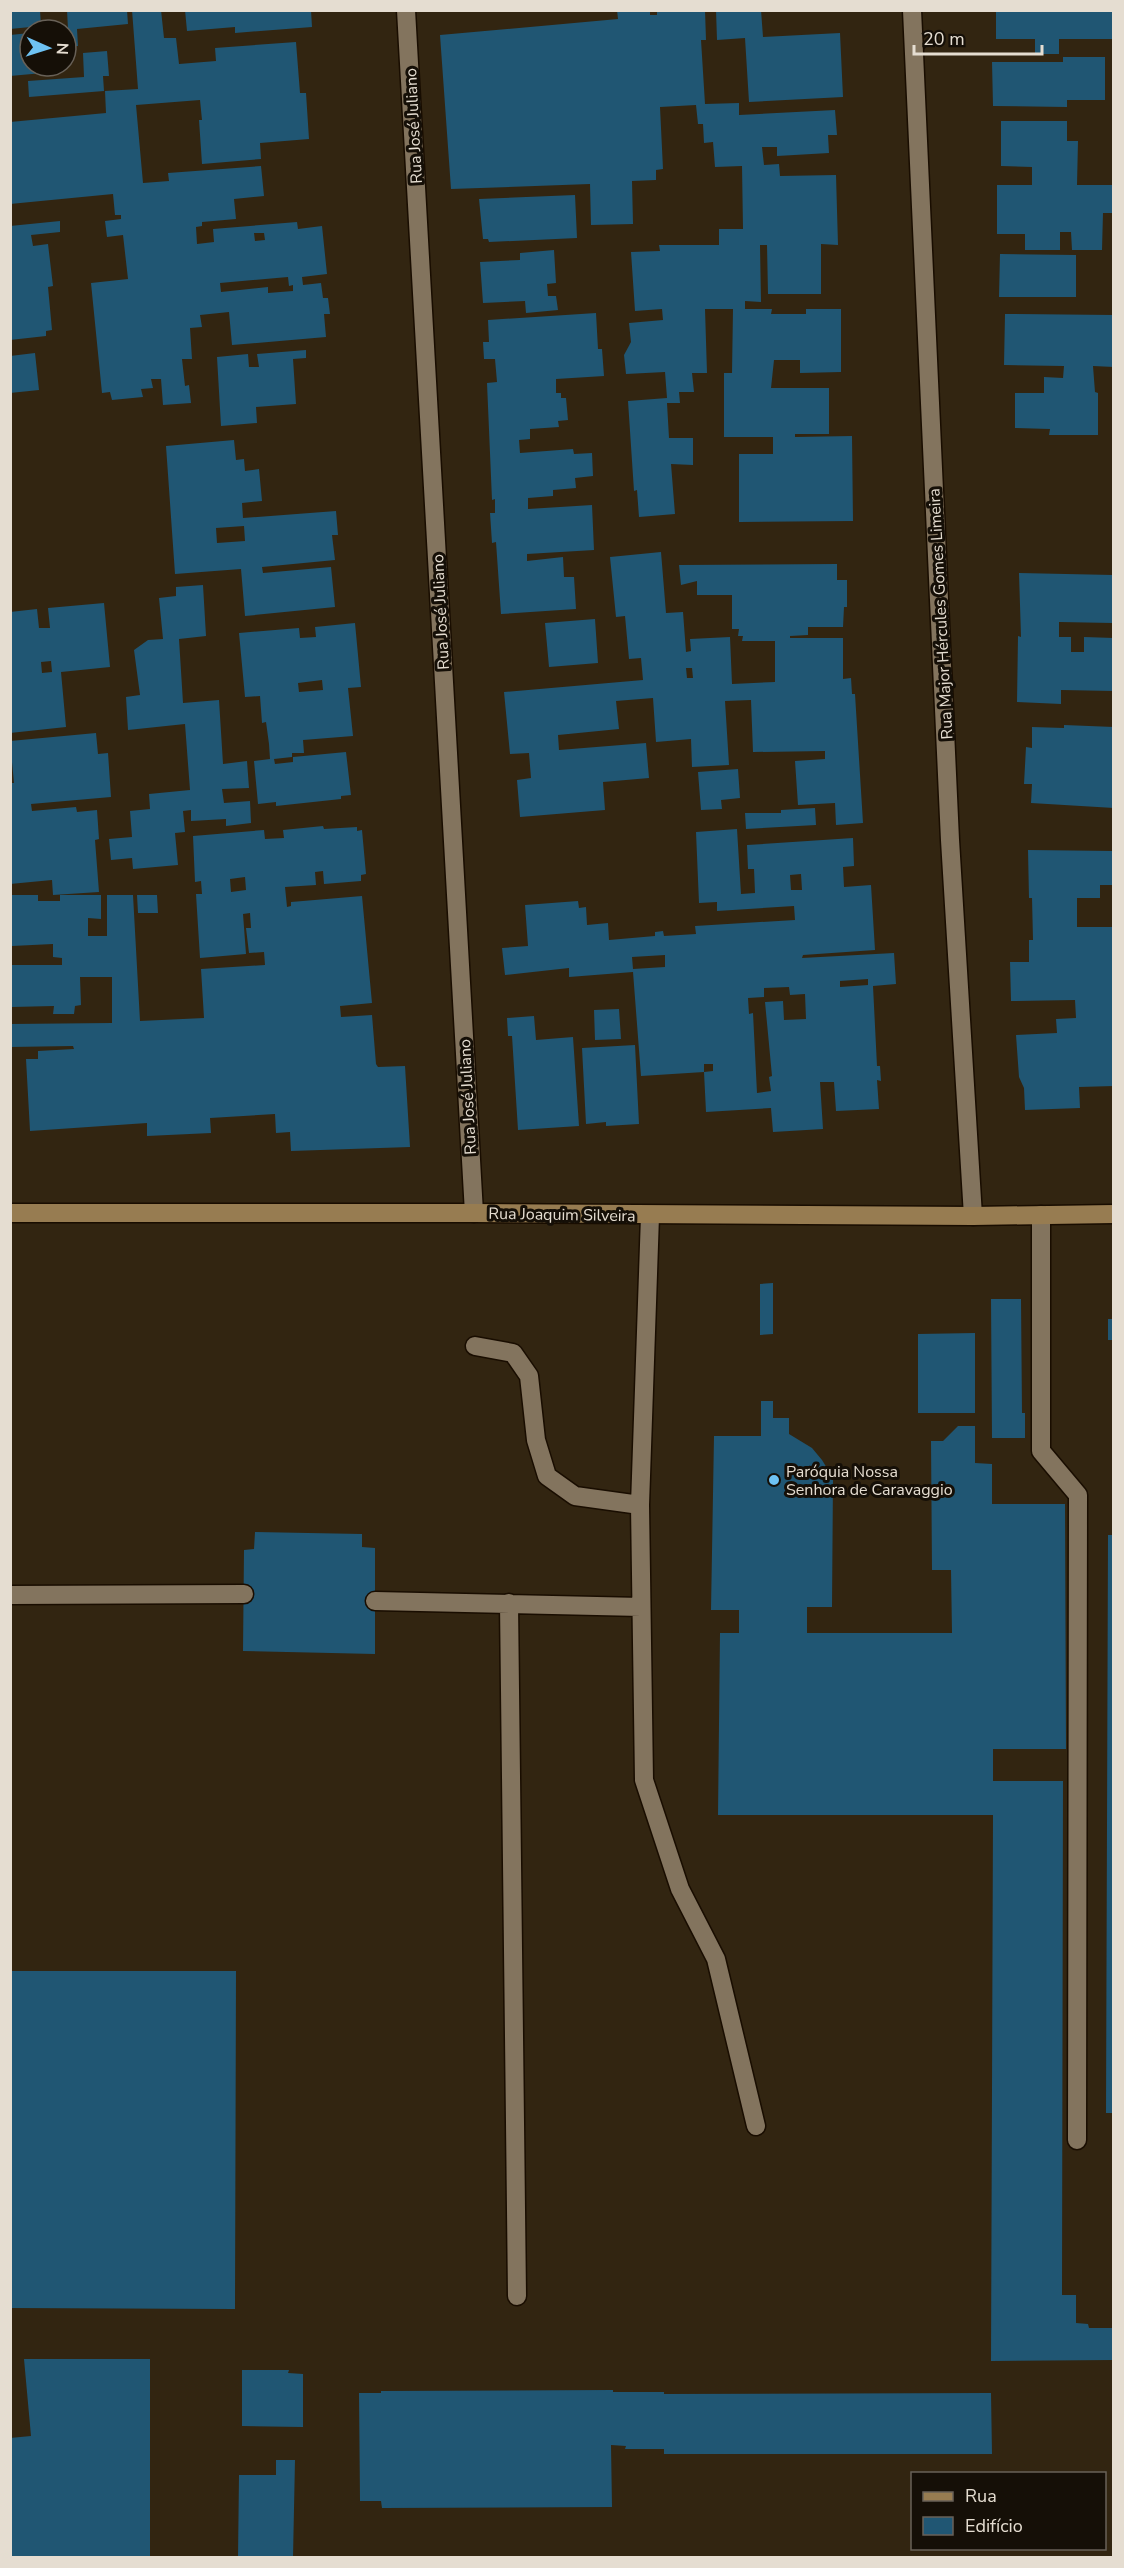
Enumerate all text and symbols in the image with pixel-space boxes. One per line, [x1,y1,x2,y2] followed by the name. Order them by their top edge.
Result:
[18,18,78,78] north arrow
[914,18,1042,56] scale bar
[923,27,965,51] text: 20 m
[51,42,73,55] text: N
[400,67,428,184] street label: Rua José Juliano
[923,488,959,740] street label: Rua Major Hércules Gomes Limeira
[427,553,455,670] street label: Rua José Juliano
[454,1038,482,1155] street label: Rua José Juliano
[488,1203,636,1227] street label: Rua Joaquim Silveira
[786,1461,953,1501] place label: Paróquia Nossa Senhora de Caravaggio
[767,1473,781,1487] marker: Paróquia Nossa Senhora de Caravaggio
[911,2472,1106,2550] legend
[965,2484,997,2508] text: Rua
[965,2514,1023,2538] text: Edifício

